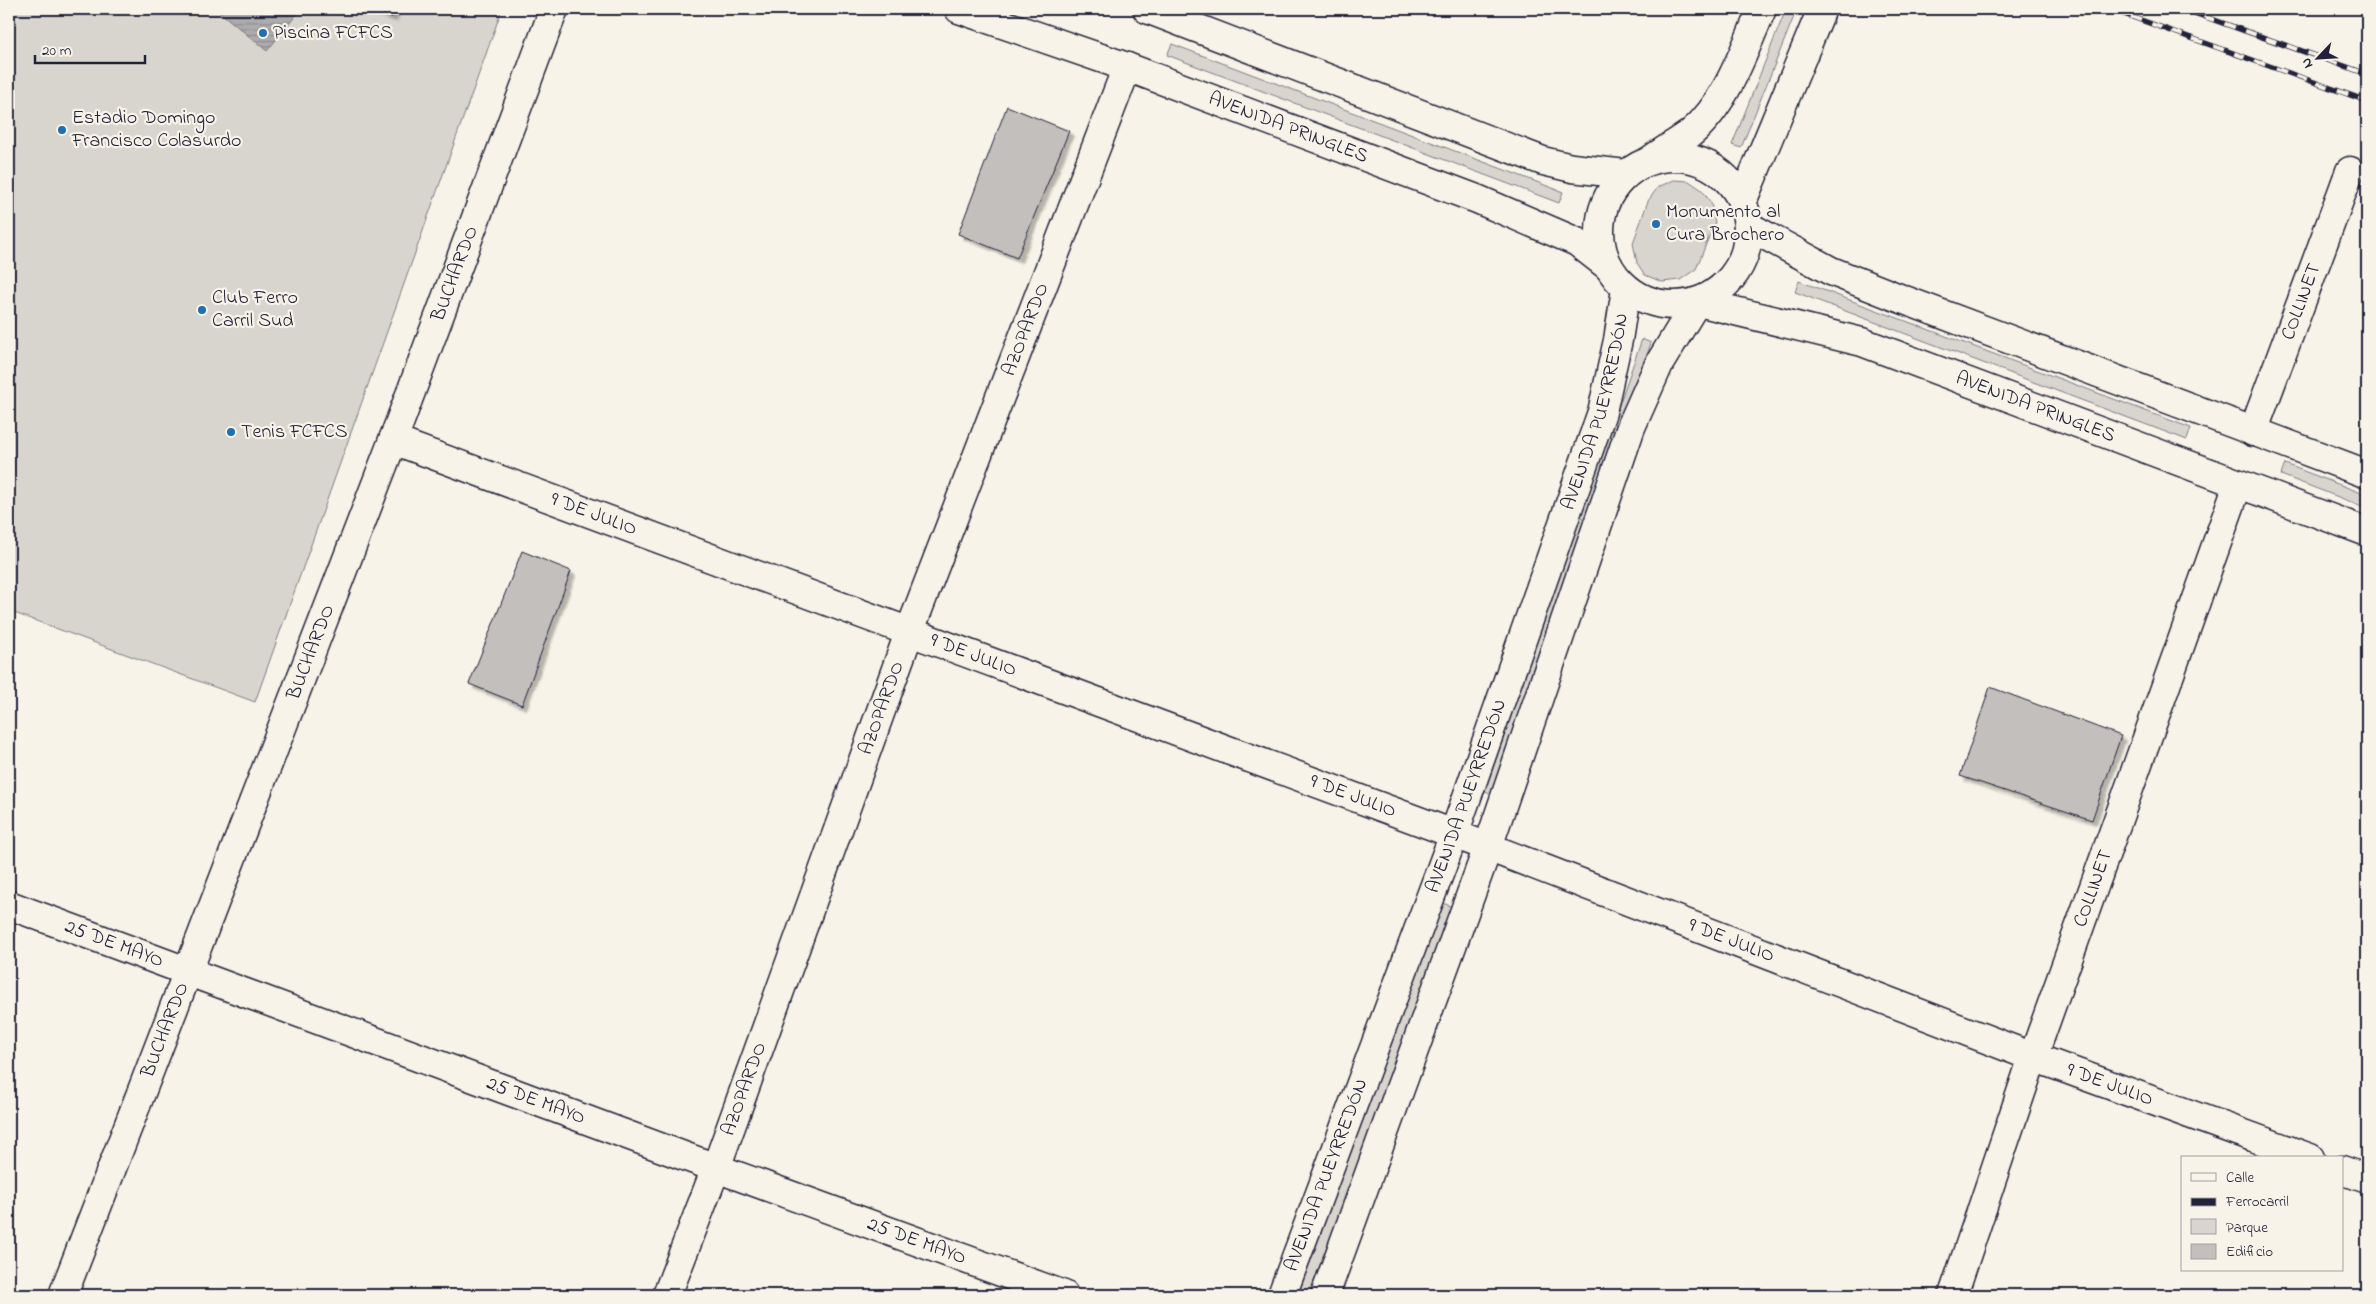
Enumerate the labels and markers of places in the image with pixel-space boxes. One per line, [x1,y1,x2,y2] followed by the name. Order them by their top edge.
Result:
[273,19,393,48] place label: Piscina FCFCS
[257,27,269,39] marker: Piscina FCFCS
[71,104,242,156] place label: Estadio Domingo Francisco Colasurdo
[56,124,68,136] marker: Estadio Domingo Francisco Colasurdo
[1666,198,1784,250] place label: Monumento al Cura Brochero
[1650,218,1662,230] marker: Monumento al Cura Brochero
[212,284,298,336] place label: Club Ferro Carril Sud
[196,304,208,316] marker: Club Ferro Carril Sud
[241,418,348,447] place label: Tenis FCFCS
[225,426,237,438] marker: Tenis FCFCS

